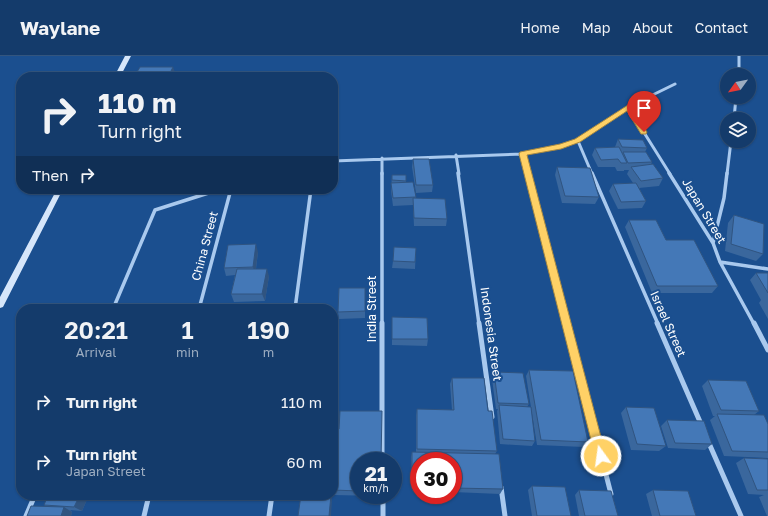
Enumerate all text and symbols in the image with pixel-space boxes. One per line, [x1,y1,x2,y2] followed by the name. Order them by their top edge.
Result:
[20,16,100,39] text: Waylane
[520,19,560,36] text: Home
[582,19,610,36] text: Map
[632,19,673,36] text: About
[695,19,748,36] text: Contact
[720,68,756,104] north arrow
[720,68,756,148] map controls
[98,86,177,119] text: 110 m
[32,88,84,140] icon: right
[627,91,661,132] pin
[633,97,655,119] icon: arrive
[720,112,756,148] button: layers
[98,120,182,142] text: Turn right
[76,164,98,186] icon: right
[32,166,68,184] text: Then
[679,175,730,246] street label: Japan Street
[188,209,221,282] street label: China Street
[364,275,379,343] street label: India Street
[477,286,506,382] street label: Indonesia Street
[647,288,690,359] street label: Israel Street
[64,315,128,344] text: 20:21
[182,315,194,344] text: 1
[247,315,290,344] text: 190
[76,344,116,360] text: Arrival
[176,344,199,360] text: min
[263,344,274,360] text: m
[32,391,54,413] icon: right
[66,393,137,411] text: Turn right
[281,393,322,411] text: 110 m
[580,435,622,477] position arrow
[66,445,137,463] text: Turn right
[32,451,54,473] icon: right
[410,452,462,504] speed limit sign: 30
[287,453,322,471] text: 60 m
[365,461,387,485] text: 21
[66,463,146,479] text: Japan Street
[363,482,389,494] text: km/h

